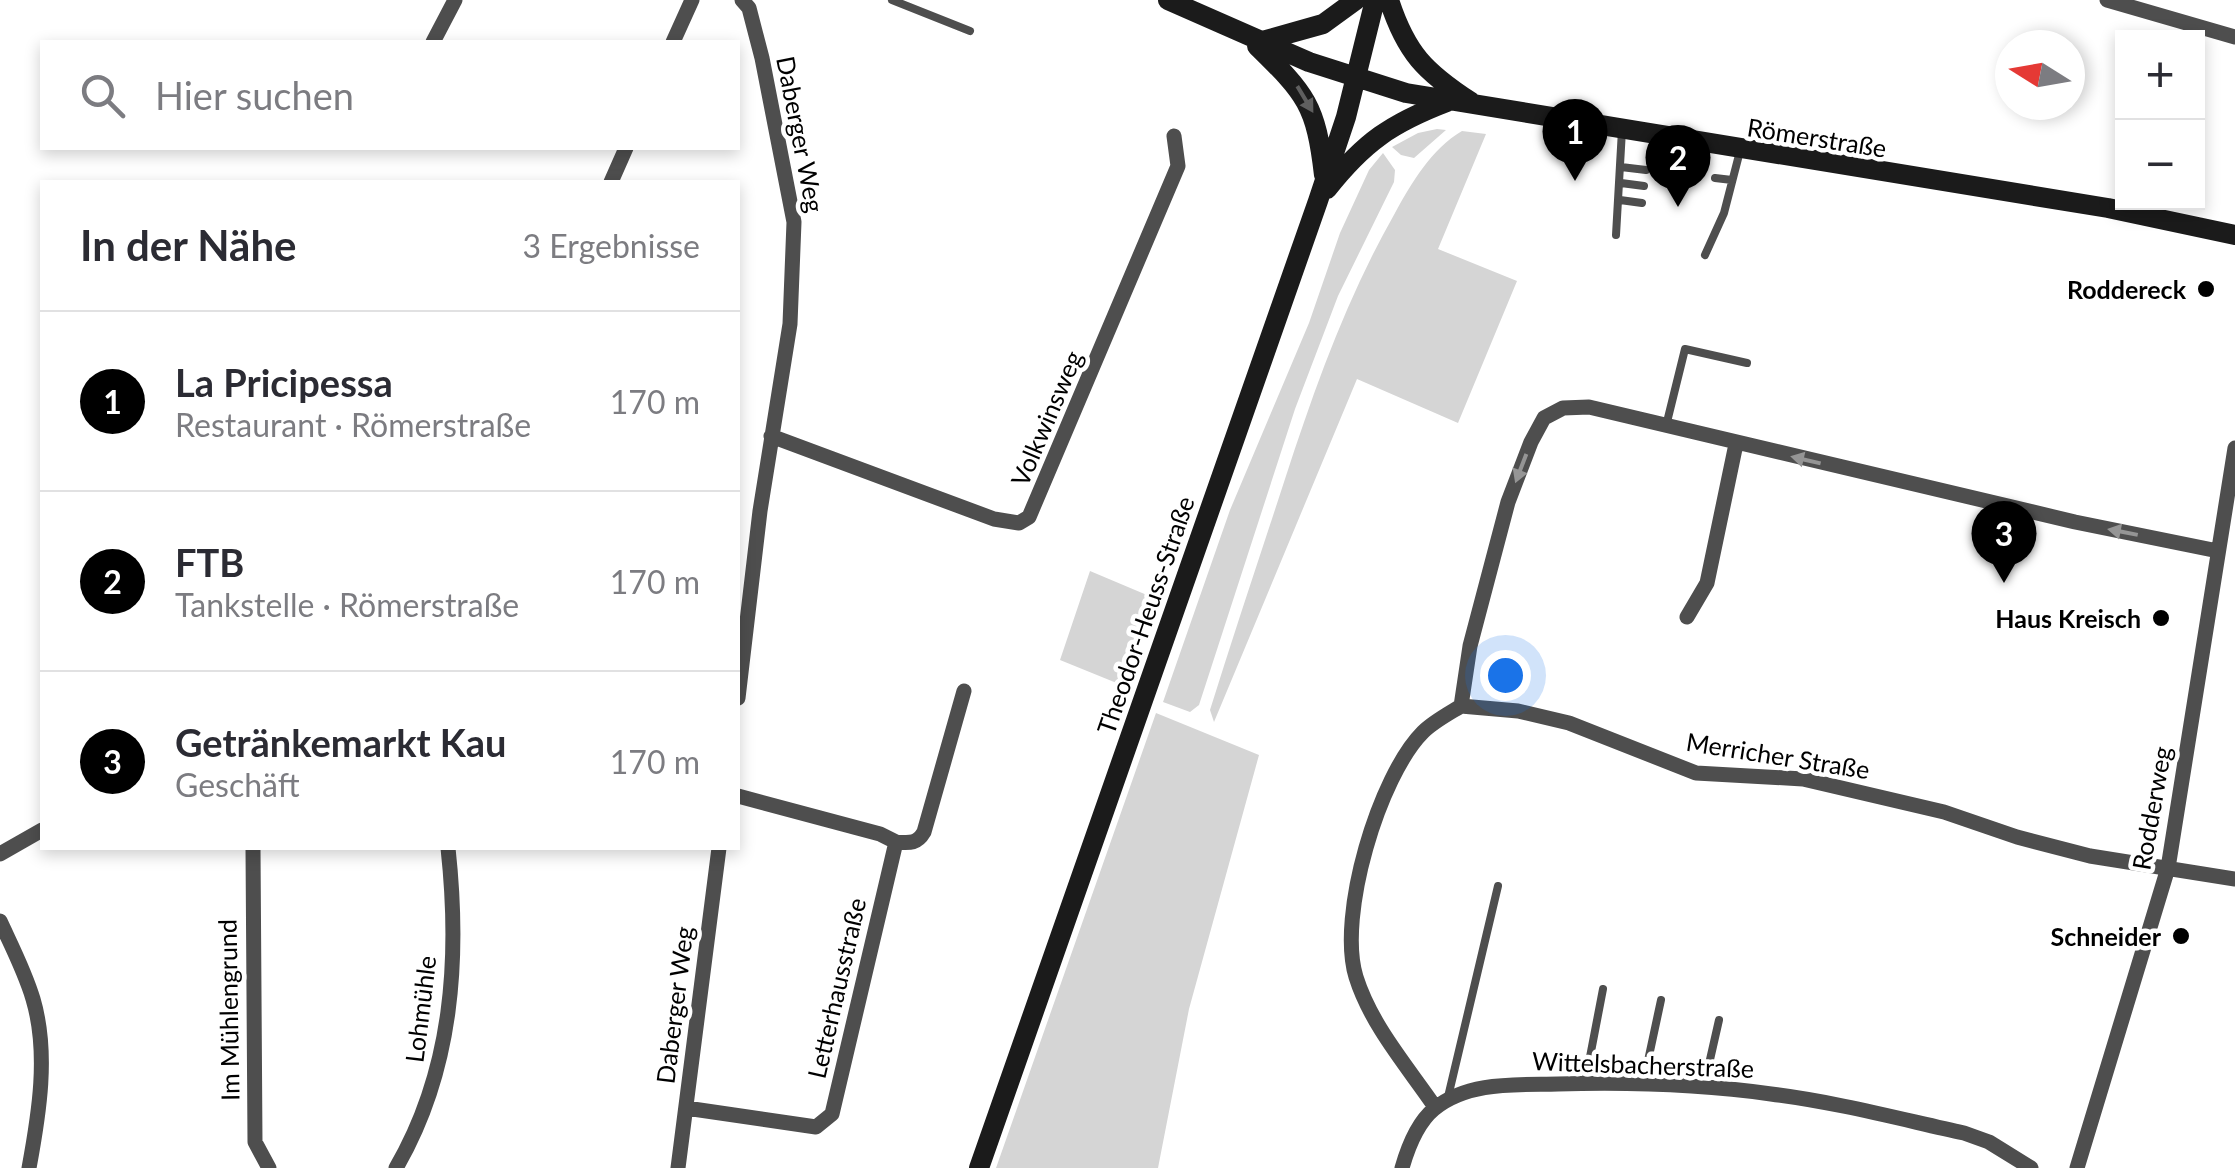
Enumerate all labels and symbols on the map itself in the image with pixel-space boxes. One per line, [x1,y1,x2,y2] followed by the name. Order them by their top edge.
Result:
[1995,30,2085,120] north arrow
[771,53,831,215] street label: Daberger Weg
[1296,85,1313,113] one-way arrow
[1542,99,1608,181] pin: 1
[1745,111,1889,163] street label: Römerstraße
[1646,124,1710,207] pin: 2
[2067,274,2187,304] place label: Roddereck
[2195,278,2217,300] marker: Roddereck
[1004,346,1088,490] street label: Volkwinsweg
[1790,452,1821,467] one-way arrow
[1513,453,1529,483] one-way arrow
[1090,492,1200,738] street label: Theodor-Heuss-Straße
[1972,500,2036,583] pin: 3
[2107,523,2138,539] one-way arrow
[1995,603,2141,633] place label: Haus Kreisch
[2150,607,2172,629] marker: Haus Kreisch
[1480,650,1531,701] your location
[1684,726,1872,784] street label: Merricher Straße
[2125,744,2177,872] street label: Rodderweg
[801,895,871,1081] street label: Letterhausstraße
[211,919,245,1101] street label: Im Mühlengrund
[2051,921,2162,951] place label: Schneider
[649,925,699,1085] street label: Daberger Weg
[2170,925,2192,947] marker: Schneider
[399,954,441,1064] street label: Lohmühle
[1531,1045,1755,1083] street label: Wittelsbacherstraße

